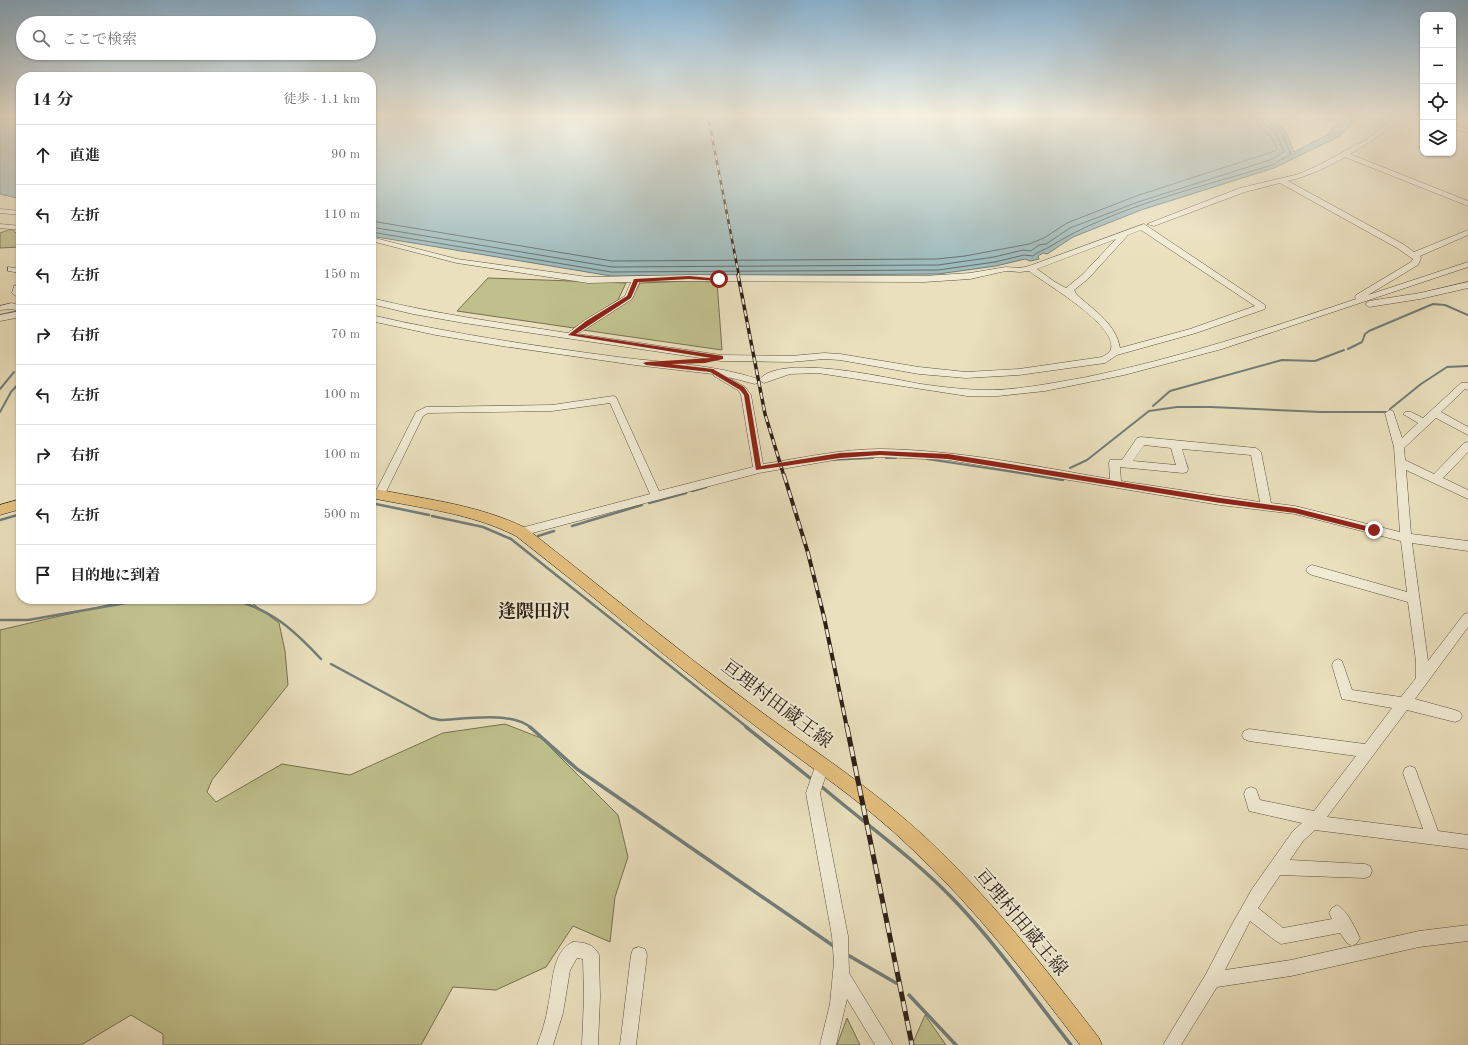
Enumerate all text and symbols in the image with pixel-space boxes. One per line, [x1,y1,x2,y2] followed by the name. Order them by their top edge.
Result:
[1420,12,1456,156] map controls
[1420,12,1456,48] button: +
[16,16,376,60] search box
[30,27,52,49] icon: search
[62,33,137,48] text: ここで検索
[1420,48,1456,84] button: −
[1420,84,1456,120] button: locate
[32,92,73,109] text: 14 分
[284,93,360,106] text: 徒歩 · 1.1 km
[1420,120,1456,156] button: layers
[32,144,54,166] icon: ahead
[331,148,360,161] text: 90 m
[70,149,100,164] text: 直進
[32,204,54,226] icon: left
[323,208,360,221] text: 110 m
[70,209,100,224] text: 左折
[32,264,54,286] icon: left
[323,268,360,281] text: 150 m
[70,269,100,284] text: 左折
[710,270,728,288] route start
[32,324,54,346] icon: right
[331,328,360,341] text: 70 m
[70,329,100,344] text: 右折
[32,384,54,406] icon: left
[323,388,360,401] text: 100 m
[70,389,100,404] text: 左折
[32,444,54,466] icon: right
[323,448,360,461] text: 100 m
[70,449,100,464] text: 右折
[32,504,54,526] icon: left
[323,508,360,521] text: 500 m
[70,509,100,524] text: 左折
[1365,521,1383,539] route end
[32,564,54,586] icon: arrive
[70,569,160,584] text: 目的地に到着
[498,601,570,621] district label: 逢隈田沢
[717,656,836,753] street label: 亘理村田蔵王線
[970,865,1072,980] street label: 亘理村田蔵王線

